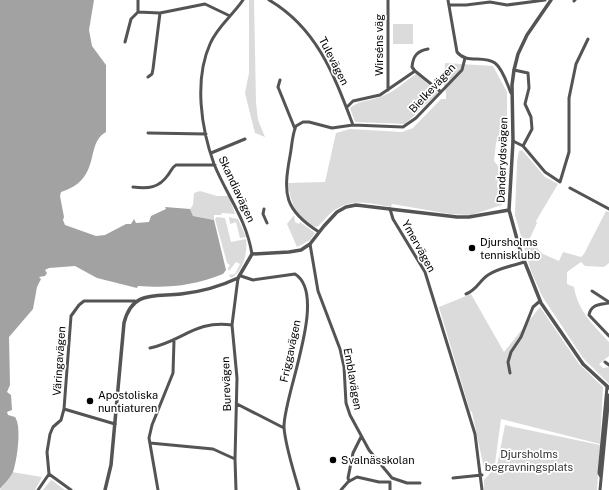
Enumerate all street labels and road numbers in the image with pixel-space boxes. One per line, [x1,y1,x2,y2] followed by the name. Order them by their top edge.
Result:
[373,14,385,76] street label: Wirséns väg
[317,35,351,87] street label: Tulevägen
[406,61,458,115] street label: Bielkevägen
[495,117,509,203] street label: Danderydsvägen
[216,154,258,224] street label: Skandiavägen
[400,218,438,274] street label: Ymervägen
[278,319,302,383] street label: Friggavägen
[51,326,67,396] street label: Väringavägen
[342,347,364,411] street label: Emblavägen
[219,356,233,412] street label: Burevägen

